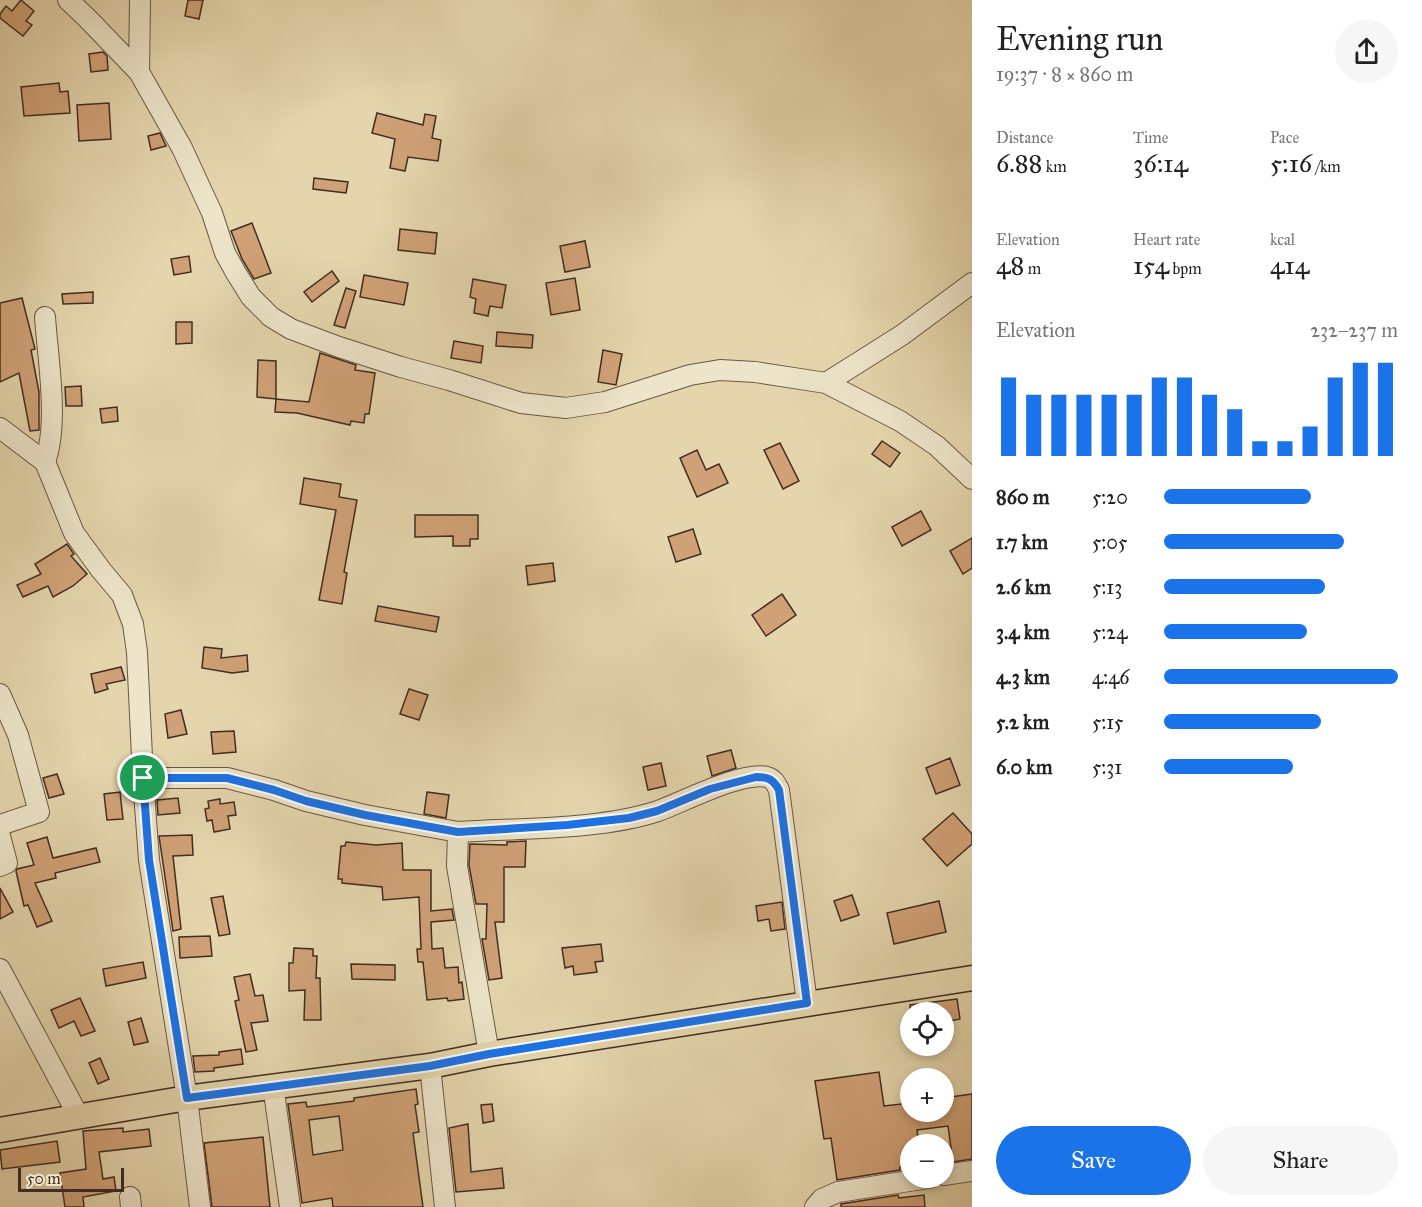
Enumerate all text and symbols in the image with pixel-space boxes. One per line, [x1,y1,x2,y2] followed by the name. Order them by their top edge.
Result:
[996,19,1163,59] text: Evening run
[1335,20,1398,83] button: share
[996,62,1133,86] text: 19:37 · 8 × 860 m
[996,128,1053,147] text: Distance
[1133,128,1168,147] text: Time
[1270,128,1299,147] text: Pace
[996,147,1042,179] text: 6.88
[1133,147,1188,179] text: 36:14
[1270,147,1312,179] text: 5:16
[1042,157,1067,176] text: km
[1312,157,1341,176] text: /km
[996,230,1060,249] text: Elevation
[1133,230,1200,249] text: Heart rate
[1270,230,1295,249] text: kcal
[996,249,1024,281] text: 48
[1133,249,1169,281] text: 154
[1270,249,1309,281] text: 414
[1024,259,1041,278] text: m
[1169,259,1202,278] text: bpm
[996,318,1075,342] text: Elevation
[1310,318,1398,342] text: 232–237 m
[996,485,1050,509] text: 860 m
[1092,485,1128,509] text: 5:20
[996,530,1048,554] text: 1.7 km
[1092,530,1127,554] text: 5:05
[996,575,1051,599] text: 2.6 km
[1092,575,1122,599] text: 5:13
[996,620,1050,644] text: 3.4 km
[1092,620,1127,644] text: 5:24
[996,665,1050,689] text: 4.3 km
[1092,665,1130,689] text: 4:46
[996,710,1049,734] text: 5.2 km
[1092,710,1123,734] text: 5:15
[117,752,168,803] pin
[996,755,1052,779] text: 6.0 km
[1092,755,1122,779] text: 5:31
[126,761,159,794] icon: arrive
[900,1002,954,1188] map controls
[900,1002,954,1056] button: locate
[900,1068,954,1122] button: +
[996,1126,1191,1195] button: Save
[1203,1126,1398,1195] button: Share
[900,1134,954,1188] button: −
[18,1165,124,1192] scale bar
[27,1169,61,1188] text: 50 m

